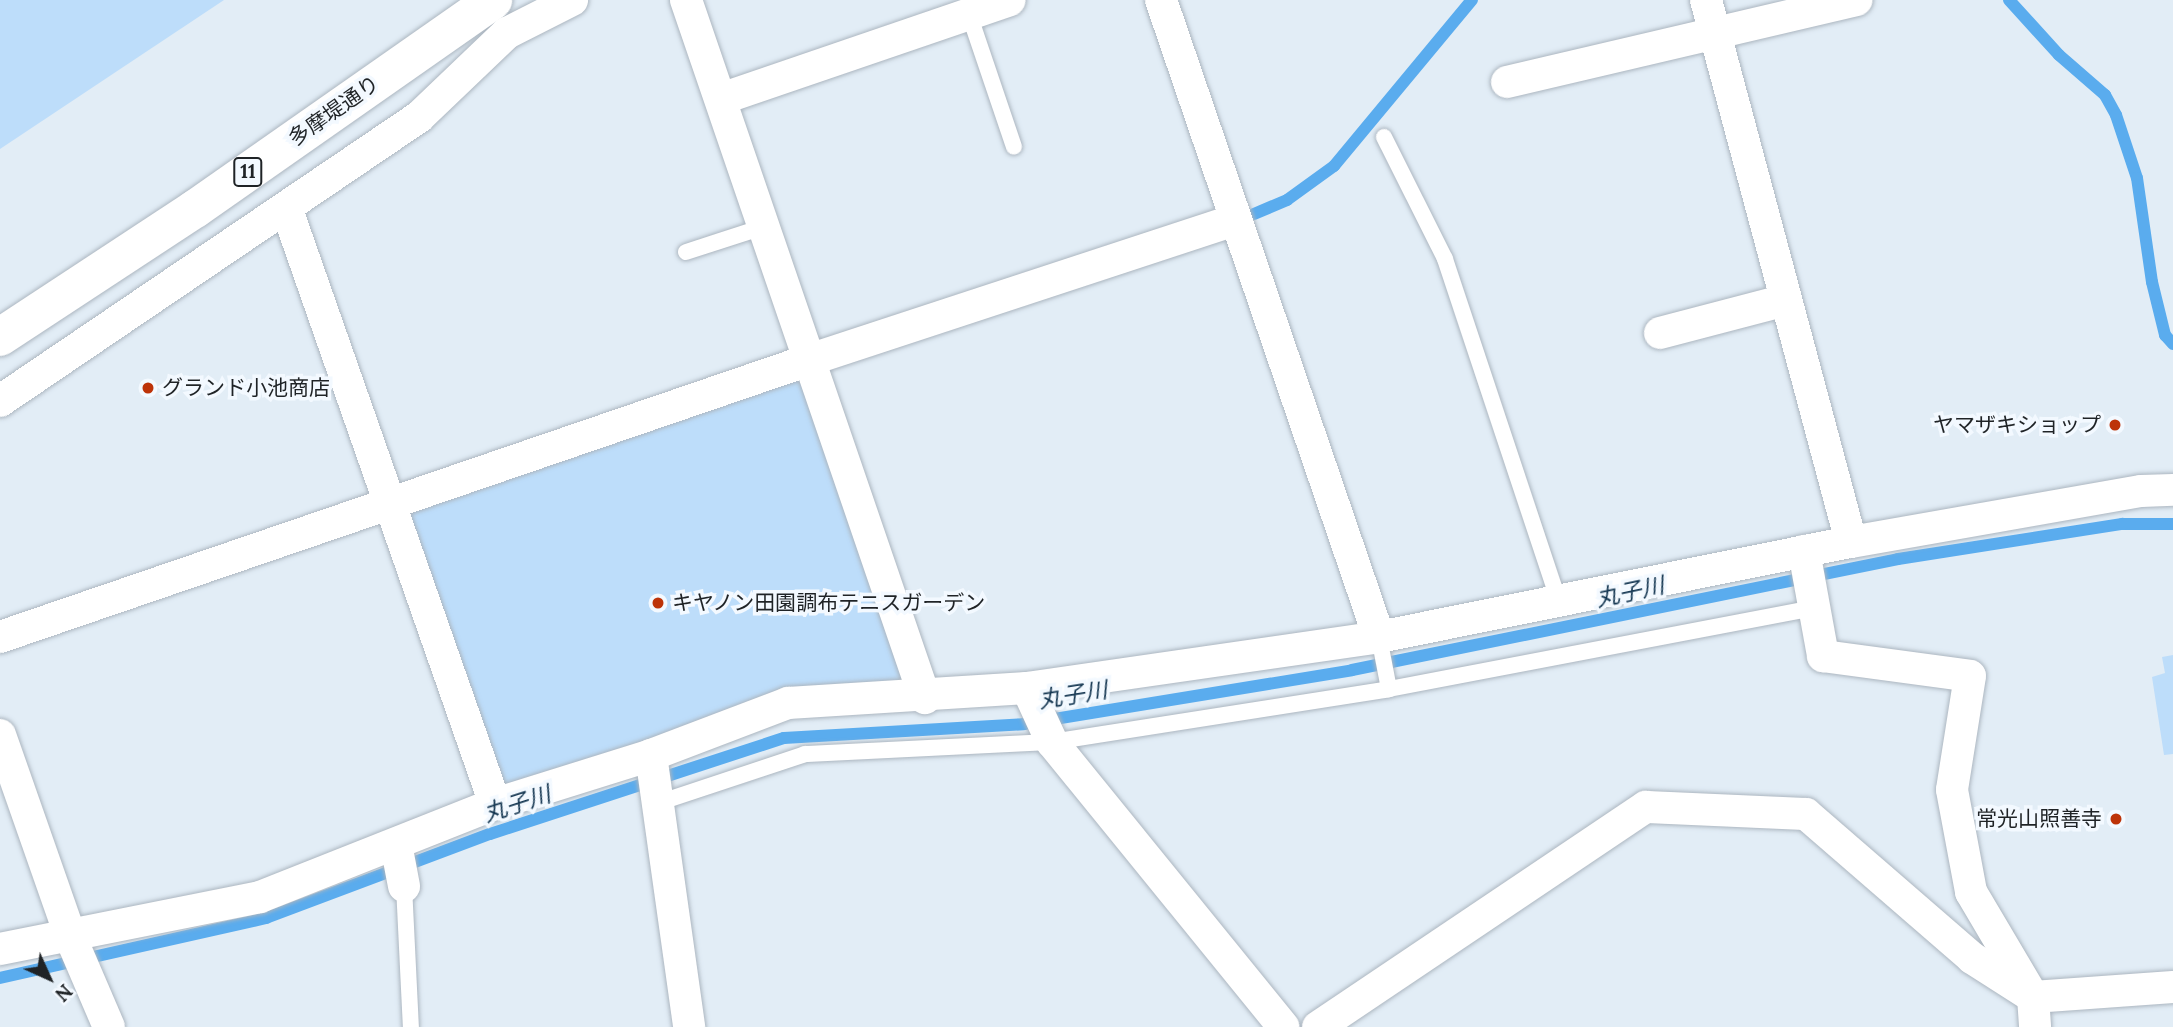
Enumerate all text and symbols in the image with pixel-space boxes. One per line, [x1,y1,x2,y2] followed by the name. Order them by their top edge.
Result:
[284,71,384,151] street label: 多摩堤通り
[232,156,264,188] road number: 11
[162,375,330,401] place label: グランド小池商店
[140,380,156,396] marker: グランド小池商店
[1933,412,2101,438] place label: ヤマザキショップ
[2107,417,2123,433] marker: ヤマザキショップ
[1593,571,1667,613] water label: 丸子川
[672,590,987,616] place label: キヤノン田園調布テニスガーデン
[650,595,666,611] marker: キヤノン田園調布テニスガーデン
[1037,676,1109,714] water label: 丸子川
[480,780,554,828] water label: 丸子川
[1976,806,2102,832] place label: 常光山照善寺
[2108,811,2124,827] marker: 常光山照善寺
[14,943,84,1013] north arrow
[50,979,78,1007] text: N

